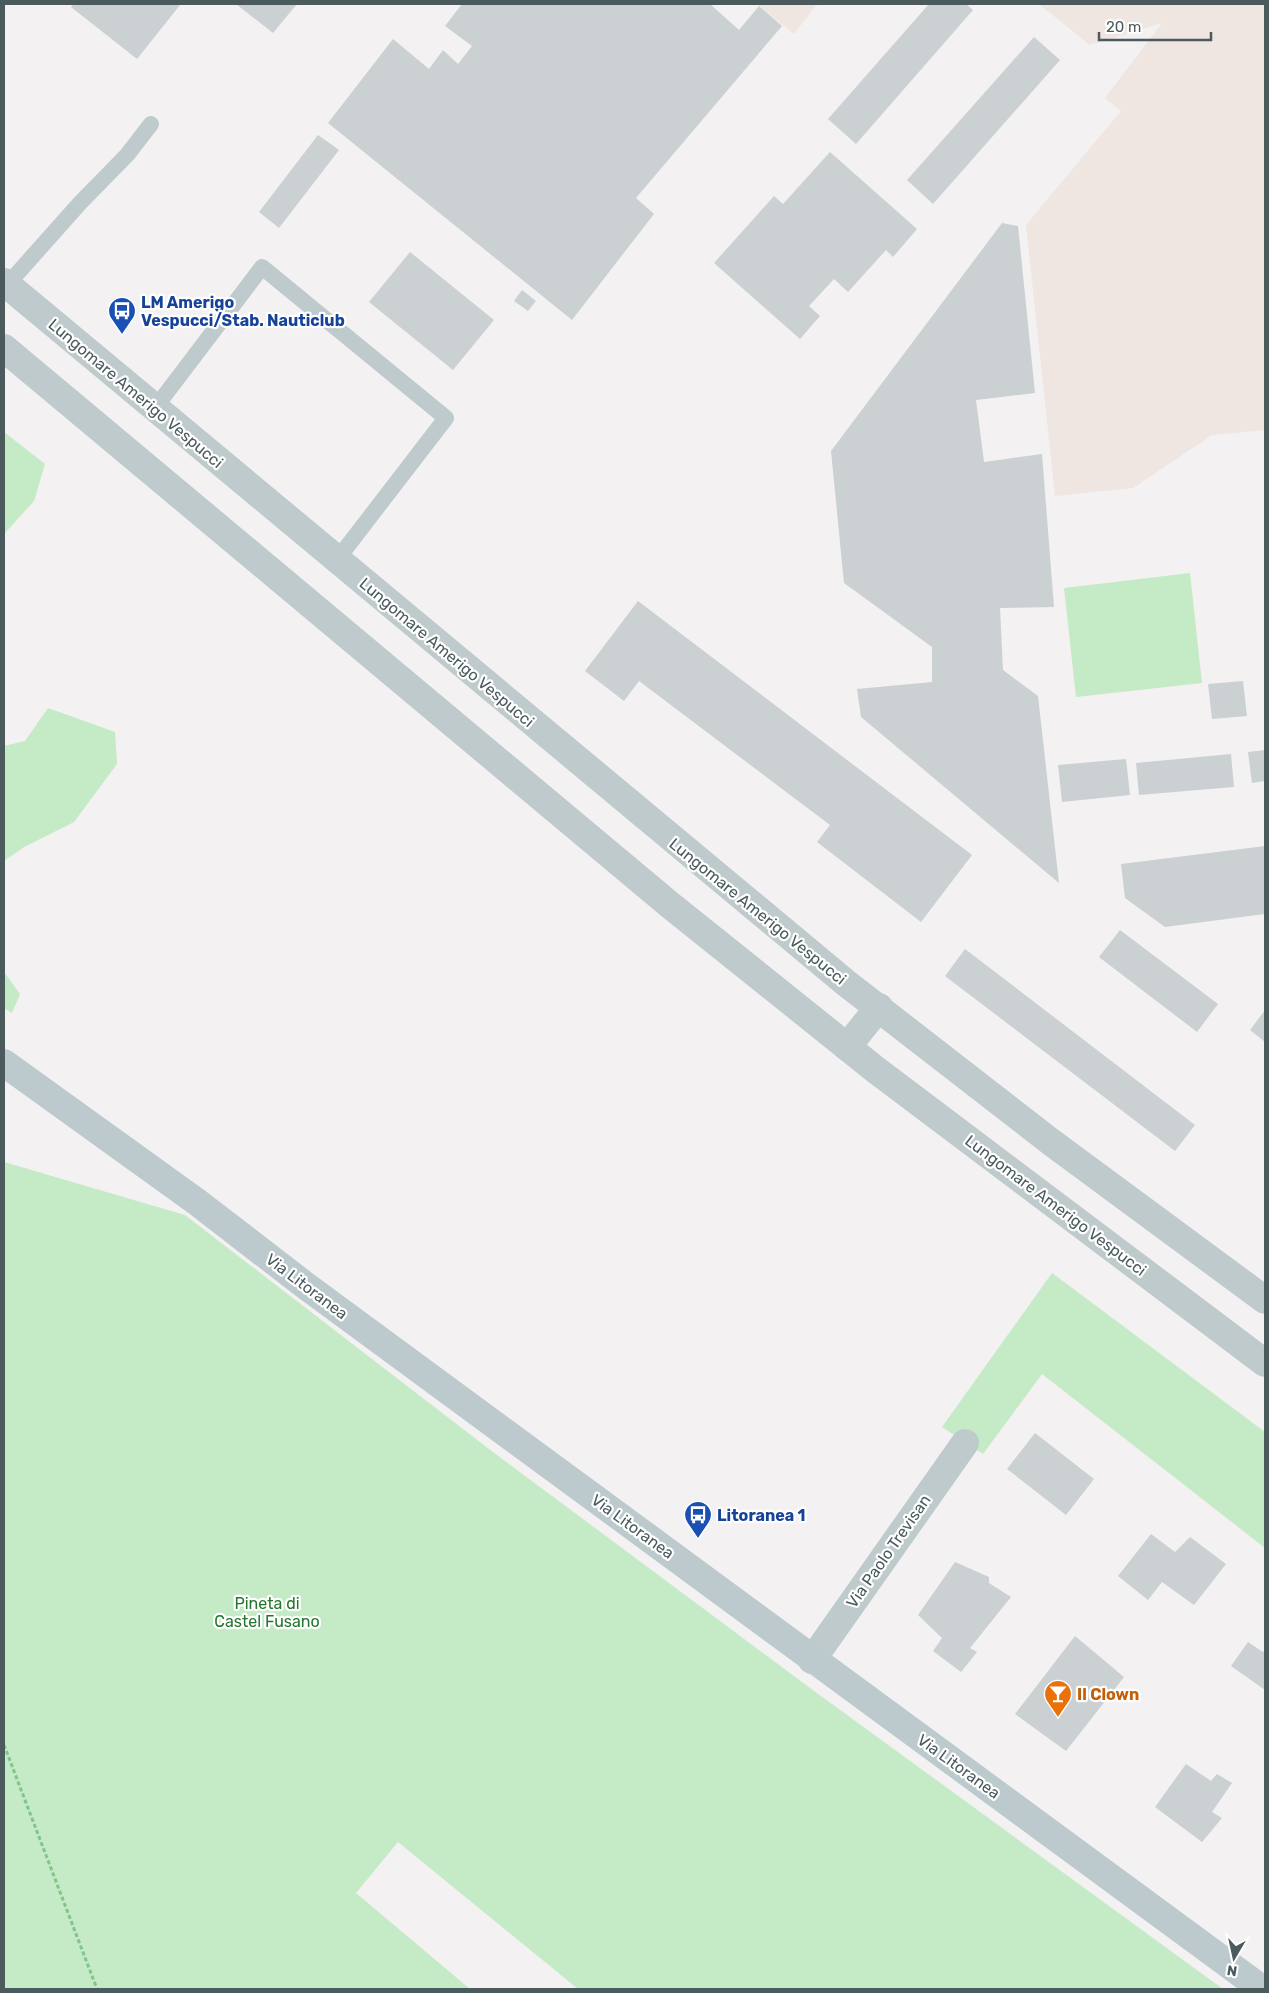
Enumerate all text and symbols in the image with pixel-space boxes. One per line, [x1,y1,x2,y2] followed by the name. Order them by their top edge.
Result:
[1099,10,1212,42] scale bar
[1106,18,1141,36] text: 20 m
[141,293,345,330] place label: LM Amerigo Vespucci/Stab. Nauticlub
[107,296,137,335] bus stop icon: LM Amerigo Vespucci/Stab. Nauticlub
[45,315,227,472] street label: Lungomare Amerigo Vespucci
[356,574,538,731] street label: Lungomare Amerigo Vespucci
[666,834,850,989] street label: Lungomare Amerigo Vespucci
[961,1131,1150,1280] street label: Lungomare Amerigo Vespucci
[262,1249,351,1323] street label: Via Litoranea
[588,1490,678,1563] street label: Via Litoranea
[842,1491,935,1612] street label: Via Paolo Trevisan
[683,1500,713,1539] bus stop icon: Litoranea 1
[717,1506,806,1525] place label: Litoranea 1
[214,1594,320,1631] park label: Pineta di Castel Fusano
[1043,1679,1073,1718] bar icon: Il Clown
[1077,1685,1139,1704] place label: Il Clown
[914,1730,1004,1803] street label: Via Litoranea
[1209,1933,1259,1983] north arrow
[1226,1961,1238,1980] text: N

